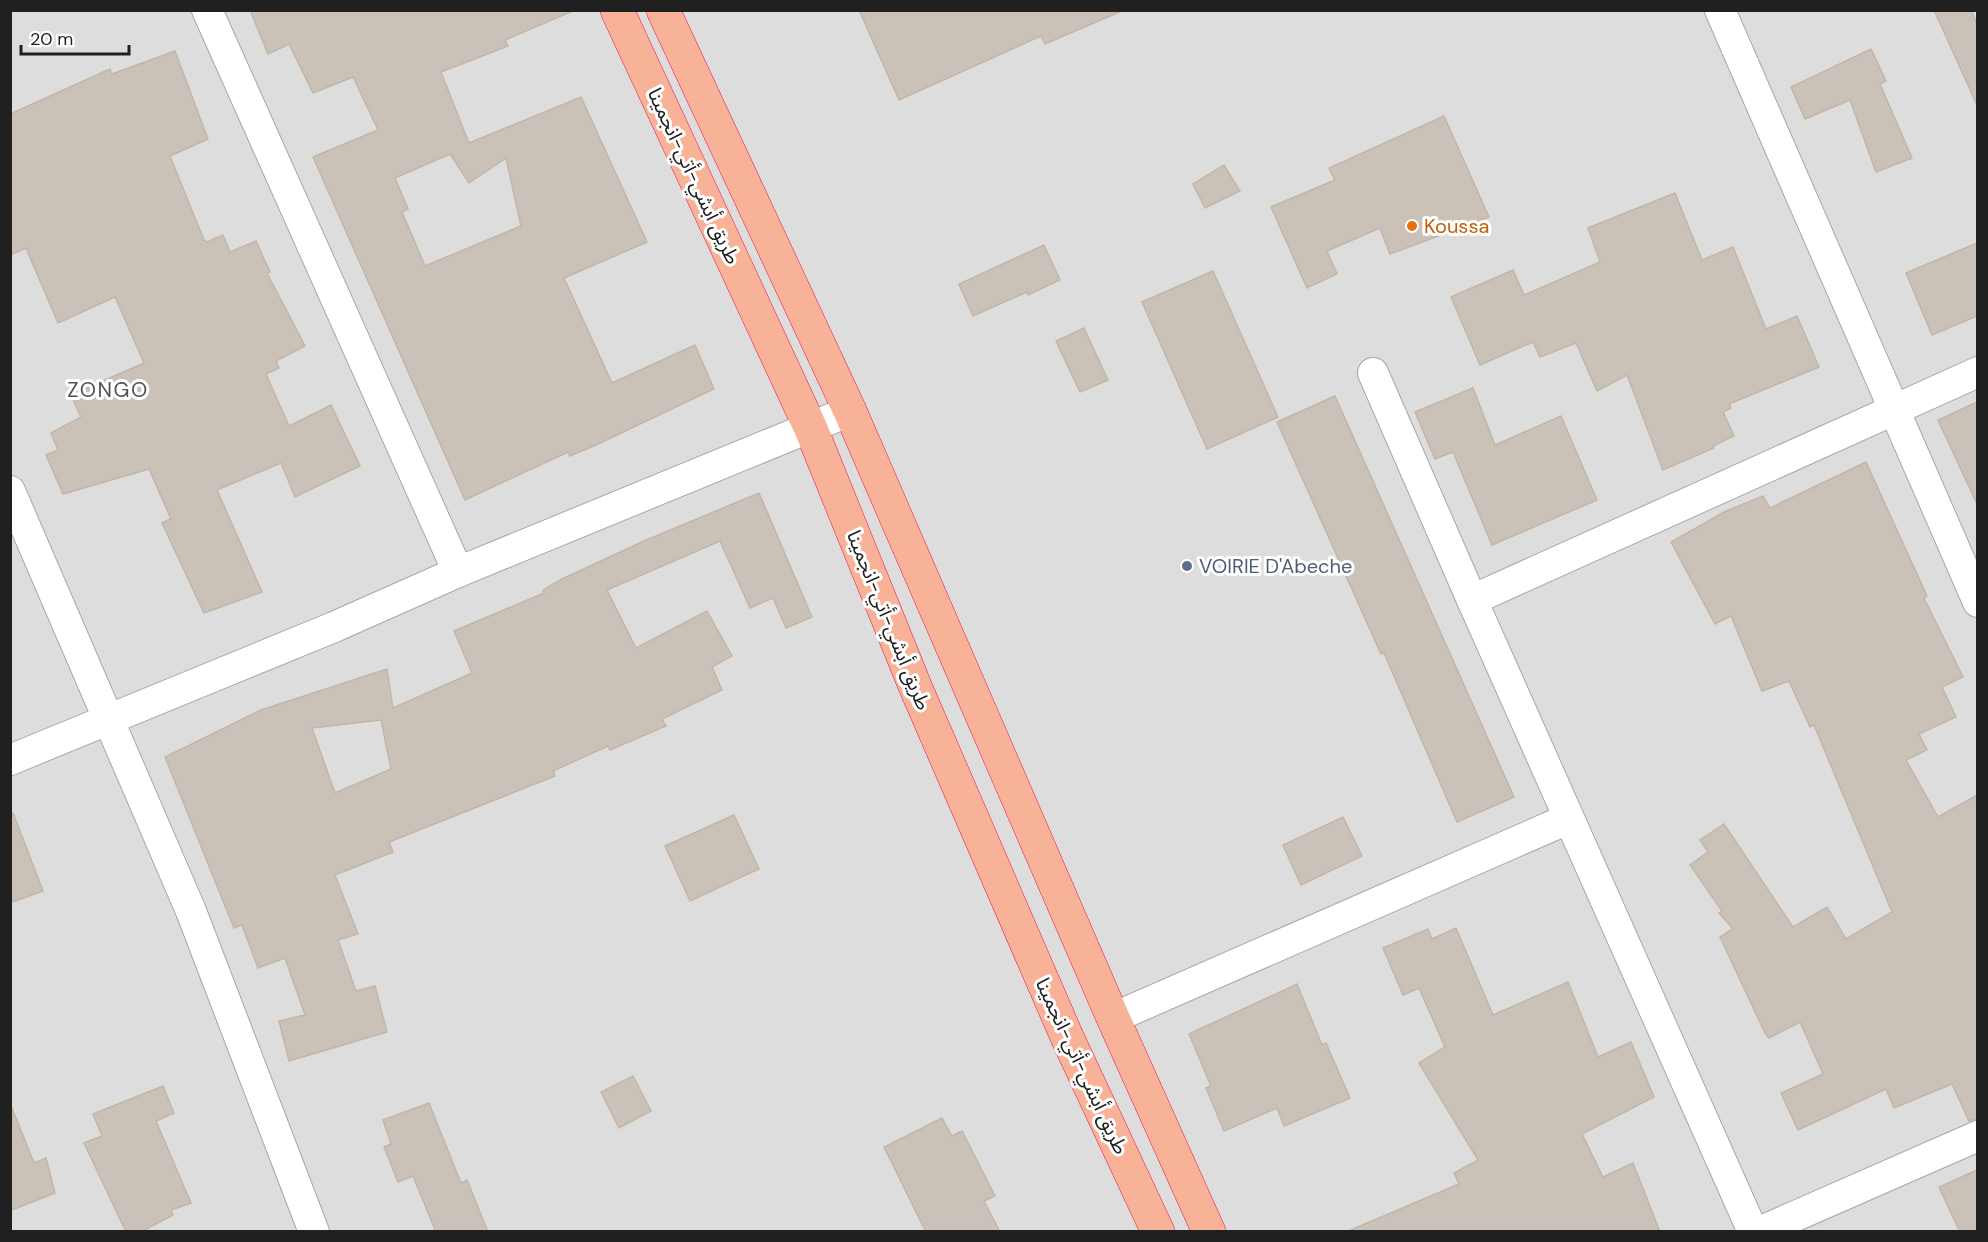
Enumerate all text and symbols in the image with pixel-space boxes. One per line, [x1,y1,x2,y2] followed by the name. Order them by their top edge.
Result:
[21,18,129,56] scale bar
[30,27,73,51] text: 20 m
[639,84,746,270] street label: طريق أبشي-أتي-انجمينا
[1424,213,1489,239] place label: Koussa
[1405,219,1419,233] marker: Koussa
[67,376,149,404] district label: ZONGO
[839,526,937,715] street label: طريق أبشي-أتي-انجمينا
[1199,553,1352,579] place label: VOIRIE D'Abeche
[1180,559,1194,573] marker: VOIRIE D'Abeche
[1027,974,1134,1160] street label: طريق أبشي-أتي-انجمينا

